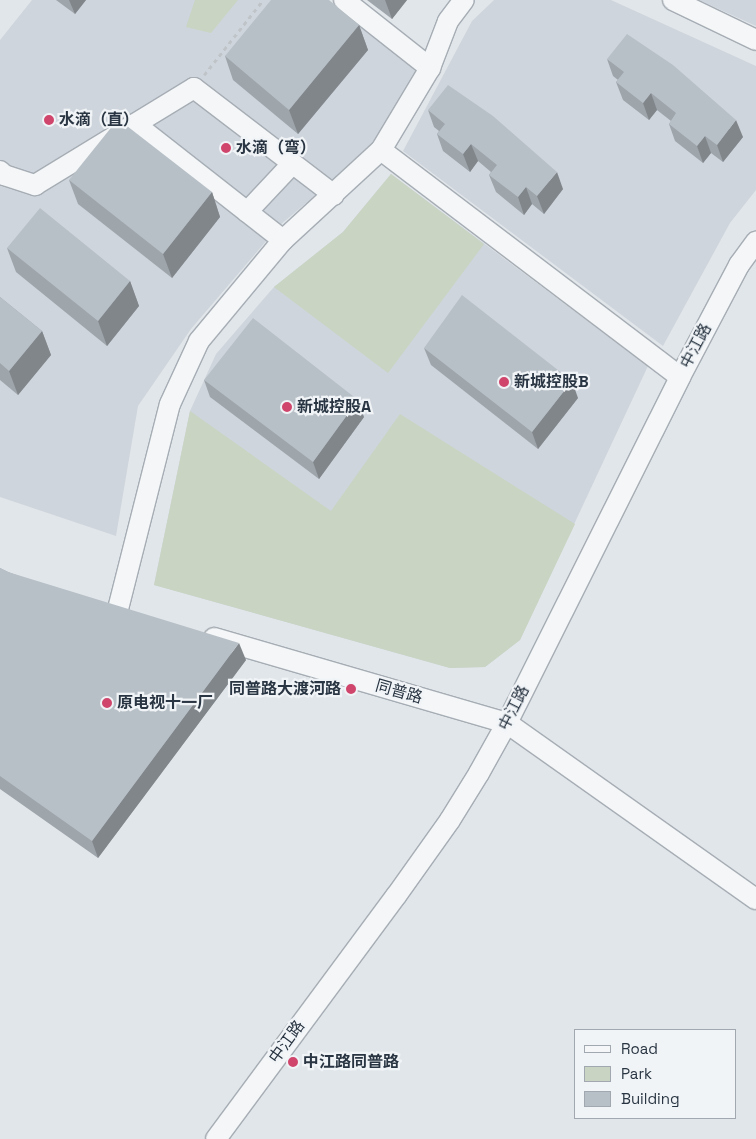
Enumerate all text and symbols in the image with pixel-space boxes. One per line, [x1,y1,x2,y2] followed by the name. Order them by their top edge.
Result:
[59,110,139,130] place label: 水滴（直）
[43,114,55,126] marker: 水滴（直）
[236,138,316,158] place label: 水滴（弯）
[220,142,232,154] marker: 水滴（弯）
[676,320,716,372] street label: 中江路
[514,372,589,392] place label: 新城控股B
[498,376,510,388] marker: 新城控股B
[297,397,371,417] place label: 新城控股A
[281,401,293,413] marker: 新城控股A
[373,676,425,708] street label: 同普路
[229,679,341,699] place label: 同普路大渡河路
[495,682,533,734] street label: 中江路
[345,683,357,695] marker: 同普路大渡河路
[117,693,213,713] place label: 原电视十一厂
[101,697,113,709] marker: 原电视十一厂
[265,1017,309,1067] street label: 中江路
[574,1029,736,1119] legend
[621,1039,658,1058] text: Road
[303,1052,399,1072] place label: 中江路同普路
[287,1056,299,1068] marker: 中江路同普路
[621,1064,652,1083] text: Park
[621,1089,680,1108] text: Building

